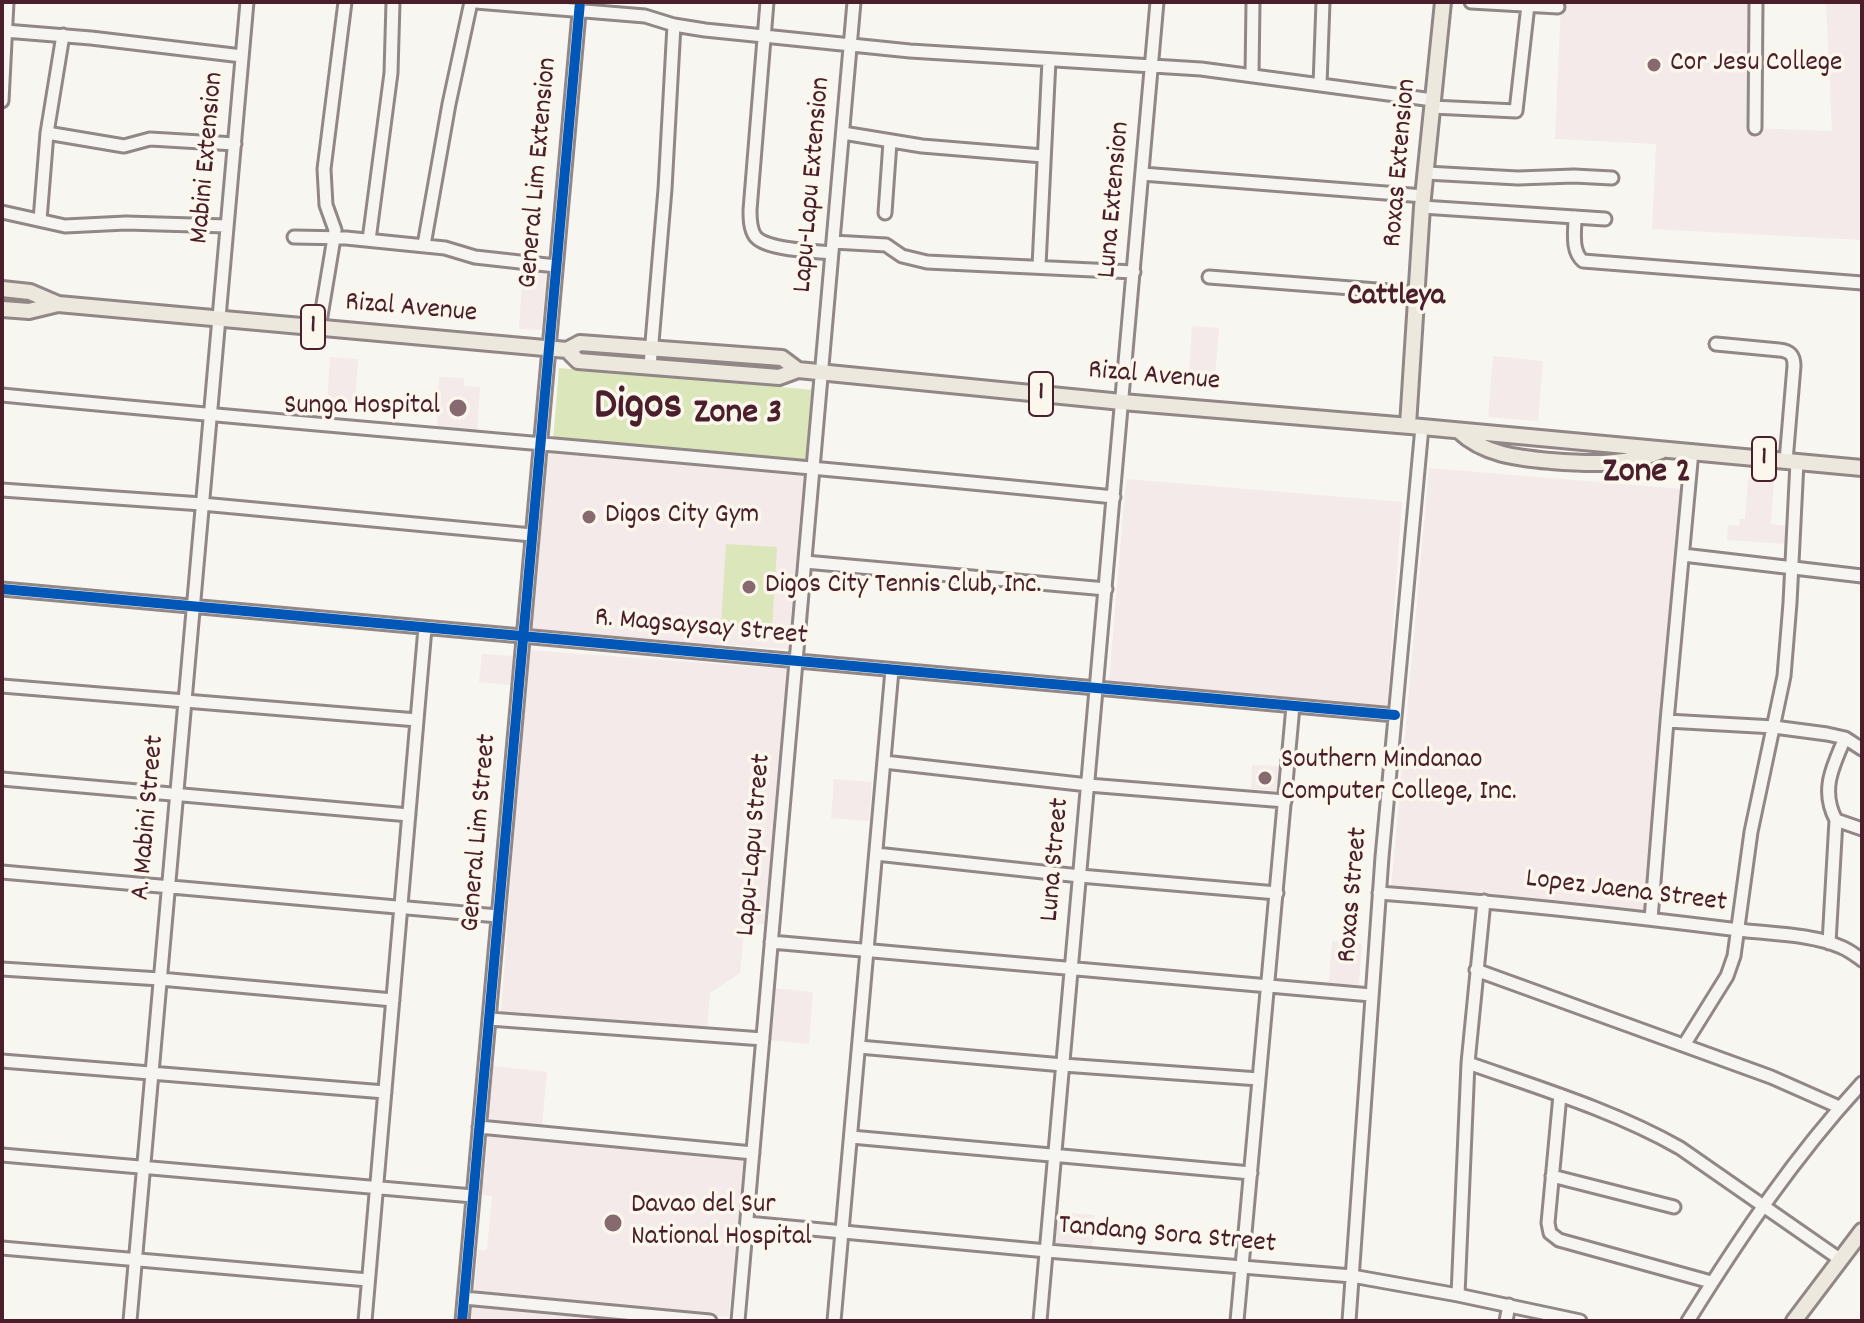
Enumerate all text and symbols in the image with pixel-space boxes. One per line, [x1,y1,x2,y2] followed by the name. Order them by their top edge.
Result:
[1670,48,1842,82] place label: Cor Jesu College
[513,56,567,290] street label: General Lim Extension
[1645,56,1663,74] marker: Cor Jesu College
[185,71,233,245] street label: Mabini Extension
[788,76,840,294] street label: Lapu-Lapu Extension
[1378,77,1426,249] street label: Roxas Extension
[1092,120,1140,280] street label: Luna Extension
[1347,281,1445,317] district label: Cattleya
[344,288,478,332] street label: Rizal Avenue
[301,305,325,349] road number: 1
[1087,356,1221,400] street label: Rizal Avenue
[1029,372,1053,416] road number: 1
[594,384,682,436] district label: Digos
[284,391,440,425] place label: Sunga Hospital
[694,394,782,438] district label: Zone 3
[447,397,469,419] marker: Sunga Hospital
[1752,437,1776,481] road number: 1
[1603,453,1691,497] district label: Zone 2
[605,500,759,534] place label: Digos City Gym
[580,508,598,526] marker: Digos City Gym
[765,570,1041,604] place label: Digos City Tennis Club, Inc.
[740,578,758,596] marker: Digos City Tennis Club, Inc.
[593,603,809,655] street label: R. Magsaysay Street
[456,733,506,933] street label: General Lim Street
[126,734,174,902] street label: A. Mabini Street
[1281,745,1517,811] place label: Southern Mindanao Computer College, Inc.
[731,752,781,938] street label: Lapu-Lapu Street
[1256,769,1274,787] marker: Southern Mindanao Computer College, Inc.
[1035,797,1079,923] street label: Luna Street
[1332,826,1378,964] street label: Roxas Street
[1524,864,1728,922] street label: Lopez Jaena Street
[631,1190,812,1256] place label: Davao del Sur National Hospital
[1057,1211,1277,1263] street label: Tandang Sora Street
[602,1212,624,1234] marker: Davao del Sur National Hospital

